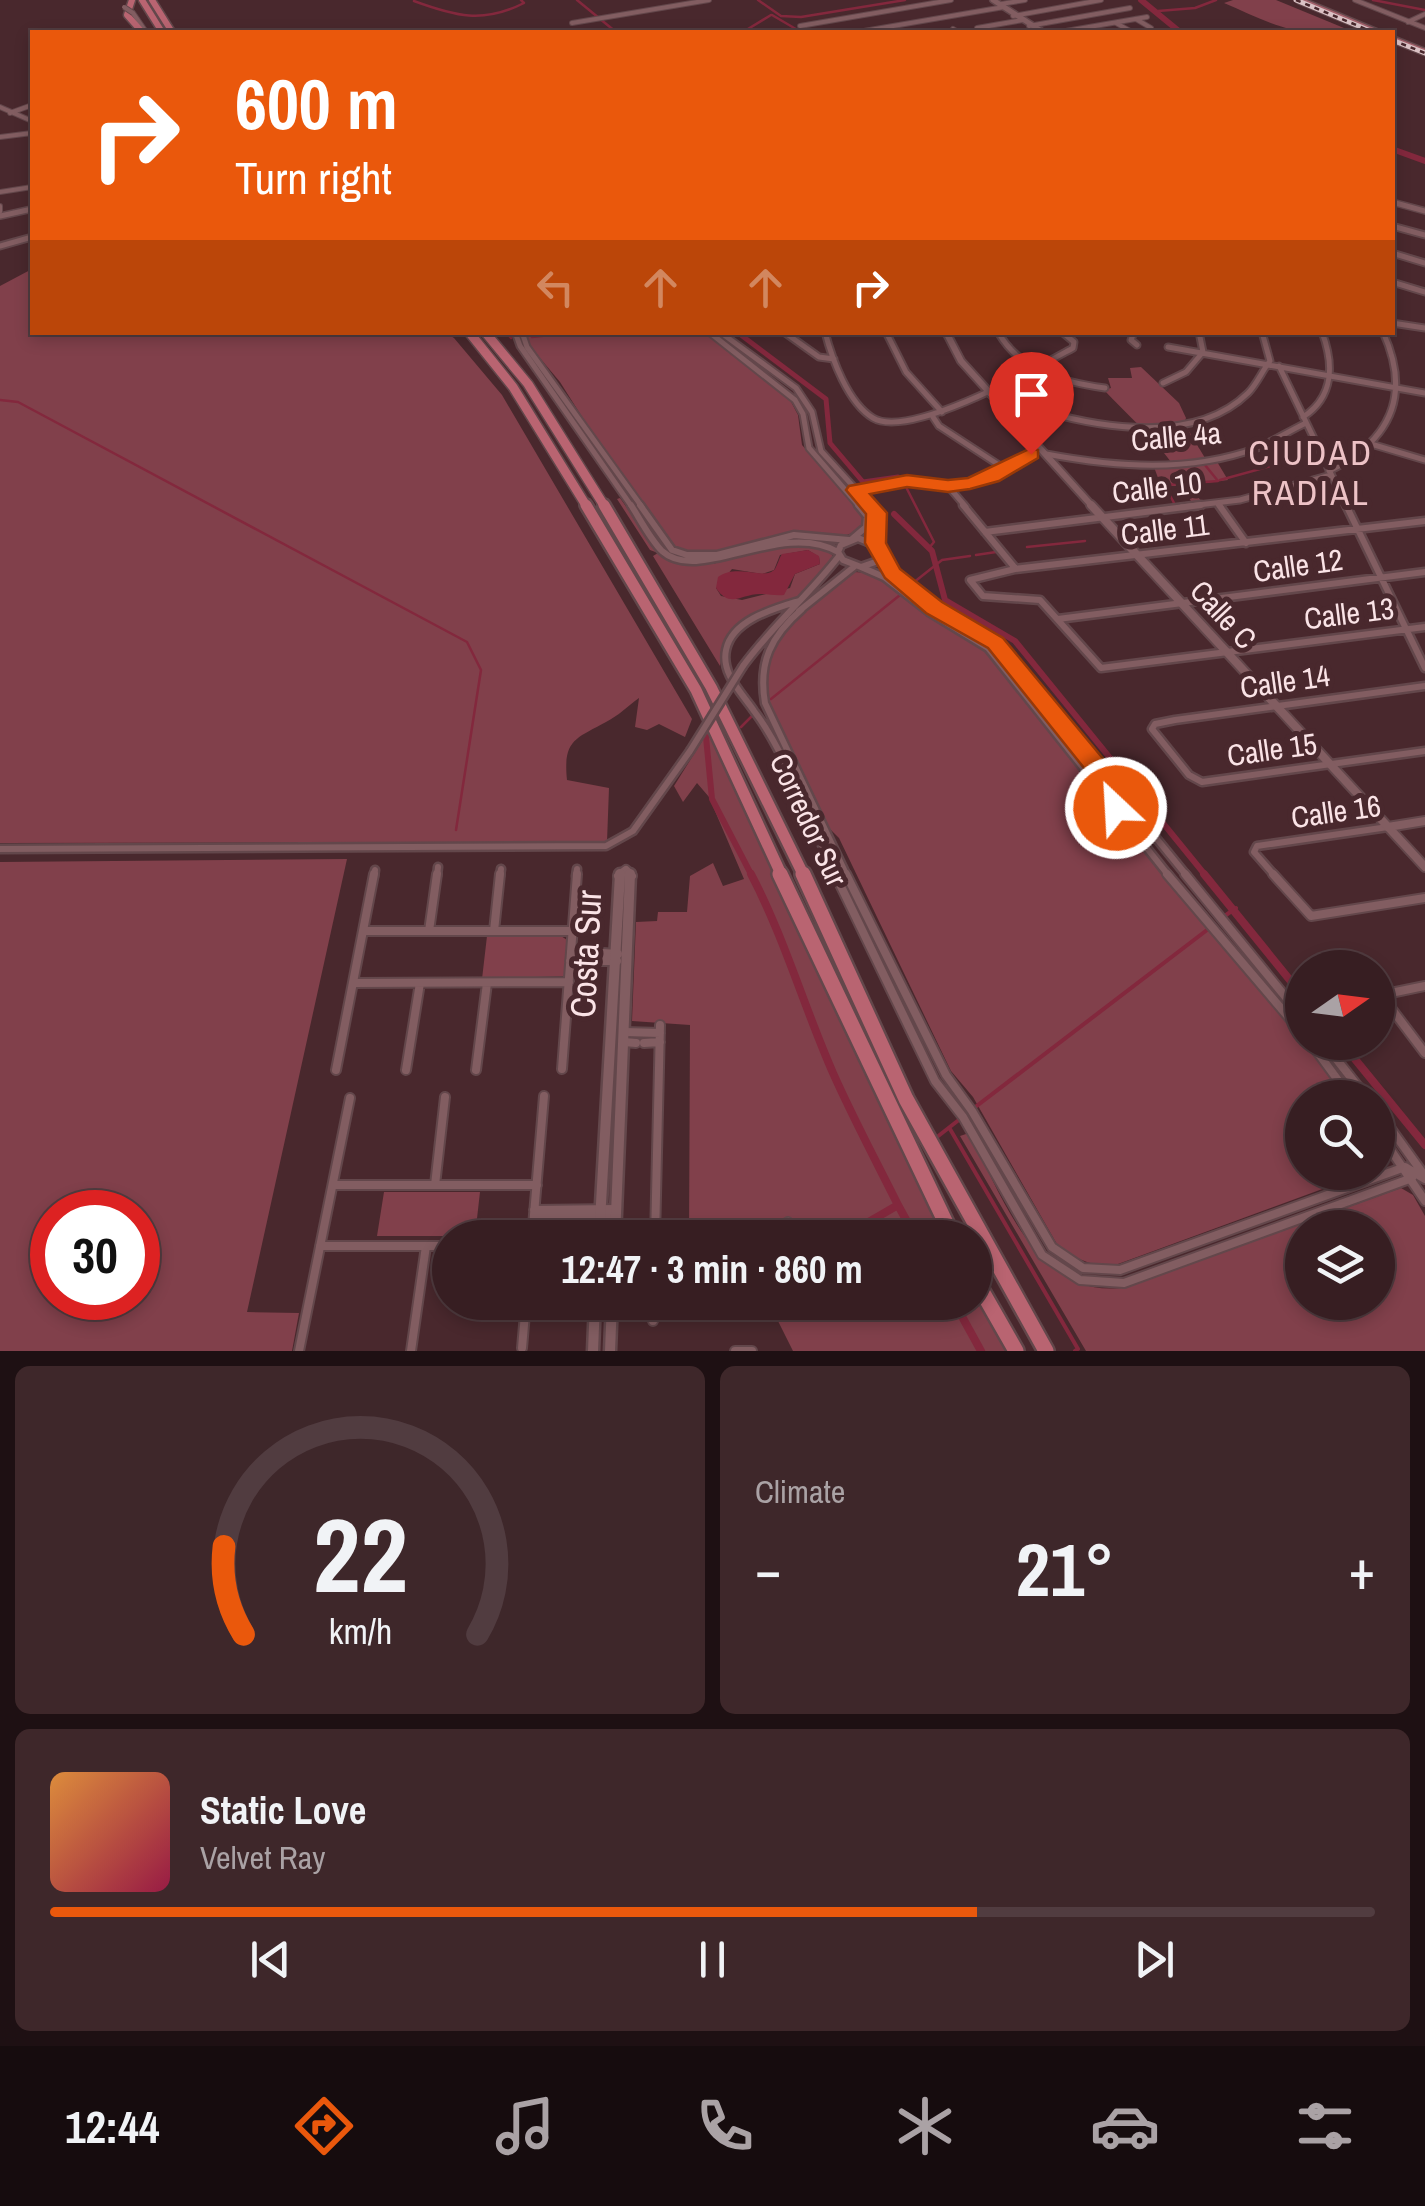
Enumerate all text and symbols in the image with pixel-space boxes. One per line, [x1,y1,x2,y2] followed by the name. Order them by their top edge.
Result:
[235,57,398,151] text: 600 m
[70,70,200,200] icon: right
[235,147,392,208] text: Turn right
[528,260,583,315] icon: left
[633,260,688,315] icon: ahead
[738,260,793,315] icon: ahead
[843,260,898,315] icon: right
[989,352,1074,455] pin
[1004,367,1059,422] icon: arrive
[1129,412,1223,460] street label: Calle 4a
[1248,429,1374,516] district label: CIUDAD RADIAL
[1110,462,1204,512] street label: Calle 10
[1119,504,1212,554] street label: Calle 11
[1250,539,1345,591] street label: Calle 12
[1182,571,1266,657] street label: Calle C
[1302,588,1396,638] street label: Calle 13
[1237,655,1333,707] street label: Calle 14
[1224,723,1319,775] street label: Calle 15
[761,747,857,893] street label: Corredor Sur
[1064,756,1168,860] position arrow
[1288,785,1383,837] street label: Calle 16
[559,889,612,1019] street label: Costa Sur
[1285,950,1395,1060] north arrow
[1285,950,1395,1320] map controls
[1285,1080,1395,1190] button: search
[30,1190,160,1320] speed limit sign: 30
[1285,1210,1395,1320] button: layers
[561,1244,863,1295] text: 12:47 · 3 min · 860 m
[755,1470,845,1513] text: Climate
[313,1484,407,1624] text: 22
[1016,1518,1114,1619] text: 21°
[755,1532,781,1606] text: −
[1349,1532,1375,1606] text: +
[328,1607,392,1655] text: km/h
[200,1785,366,1836] text: Static Love
[200,1836,325,1879] text: Velvet Ray
[243,1932,298,1987] icon: previous
[685,1932,740,1987] icon: pause
[1127,1932,1182,1987] icon: next
[289,2091,359,2161] icon: directions
[490,2091,560,2161] icon: music
[690,2091,760,2161] icon: phone
[890,2091,960,2161] icon: climate
[1090,2091,1160,2161] icon: car
[1290,2091,1360,2161] icon: filters
[65,2096,159,2157] text: 12:44

